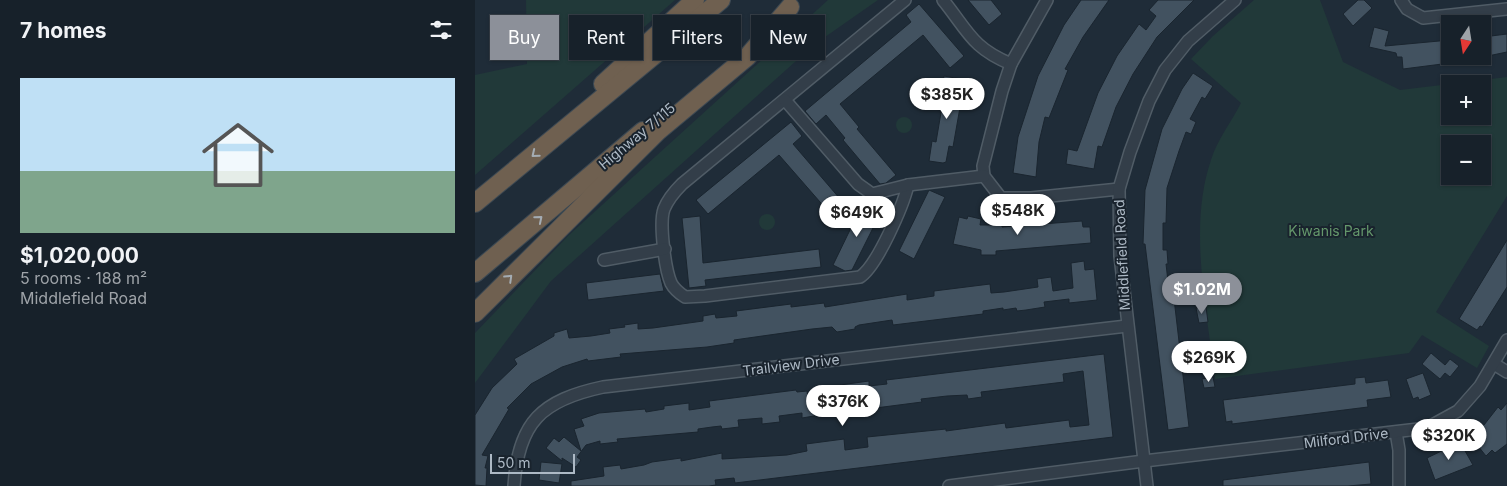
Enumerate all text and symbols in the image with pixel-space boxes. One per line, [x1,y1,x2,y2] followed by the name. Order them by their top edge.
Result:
[490,15,559,60] chip: Buy
[569,15,643,60] chip: Rent
[653,15,741,60] chip: Filters
[751,15,825,60] chip: New
[1441,15,1491,65] north arrow
[1441,15,1491,185] map controls
[427,16,455,44] icon: filters
[20,18,107,43] text: 7 homes
[1441,75,1491,125] button: +
[912,78,982,120] pin: $385K
[921,84,973,104] text: $385K
[595,99,678,172] street label: Highway 7/115
[193,110,283,200] icon: home
[1441,135,1491,185] button: −
[531,148,540,157] one-way arrow
[983,194,1053,236] pin: $548K
[822,196,892,238] pin: $649K
[1110,199,1133,311] street label: Middlefield Road
[991,200,1045,220] text: $548K
[830,202,884,222] text: $649K
[533,216,542,224] one-way arrow
[1288,222,1374,239] park label: Kiwanis Park
[20,243,139,268] text: $1,020,000
[20,268,147,288] text: 5 rooms · 188 m²
[1161,272,1243,315] pin: $1.02M
[503,274,512,283] one-way arrow
[1173,279,1231,299] text: $1.02M
[20,288,147,308] text: Middlefield Road
[1174,340,1244,383] pin: $269K
[1183,347,1235,367] text: $269K
[742,350,840,379] street label: Trailview Drive
[808,384,878,427] pin: $376K
[817,391,869,411] text: $376K
[1414,418,1484,461] pin: $320K
[1303,424,1389,451] street label: Milford Drive
[1422,425,1476,445] text: $320K
[490,451,575,474] scale bar
[497,454,531,471] text: 50 m

